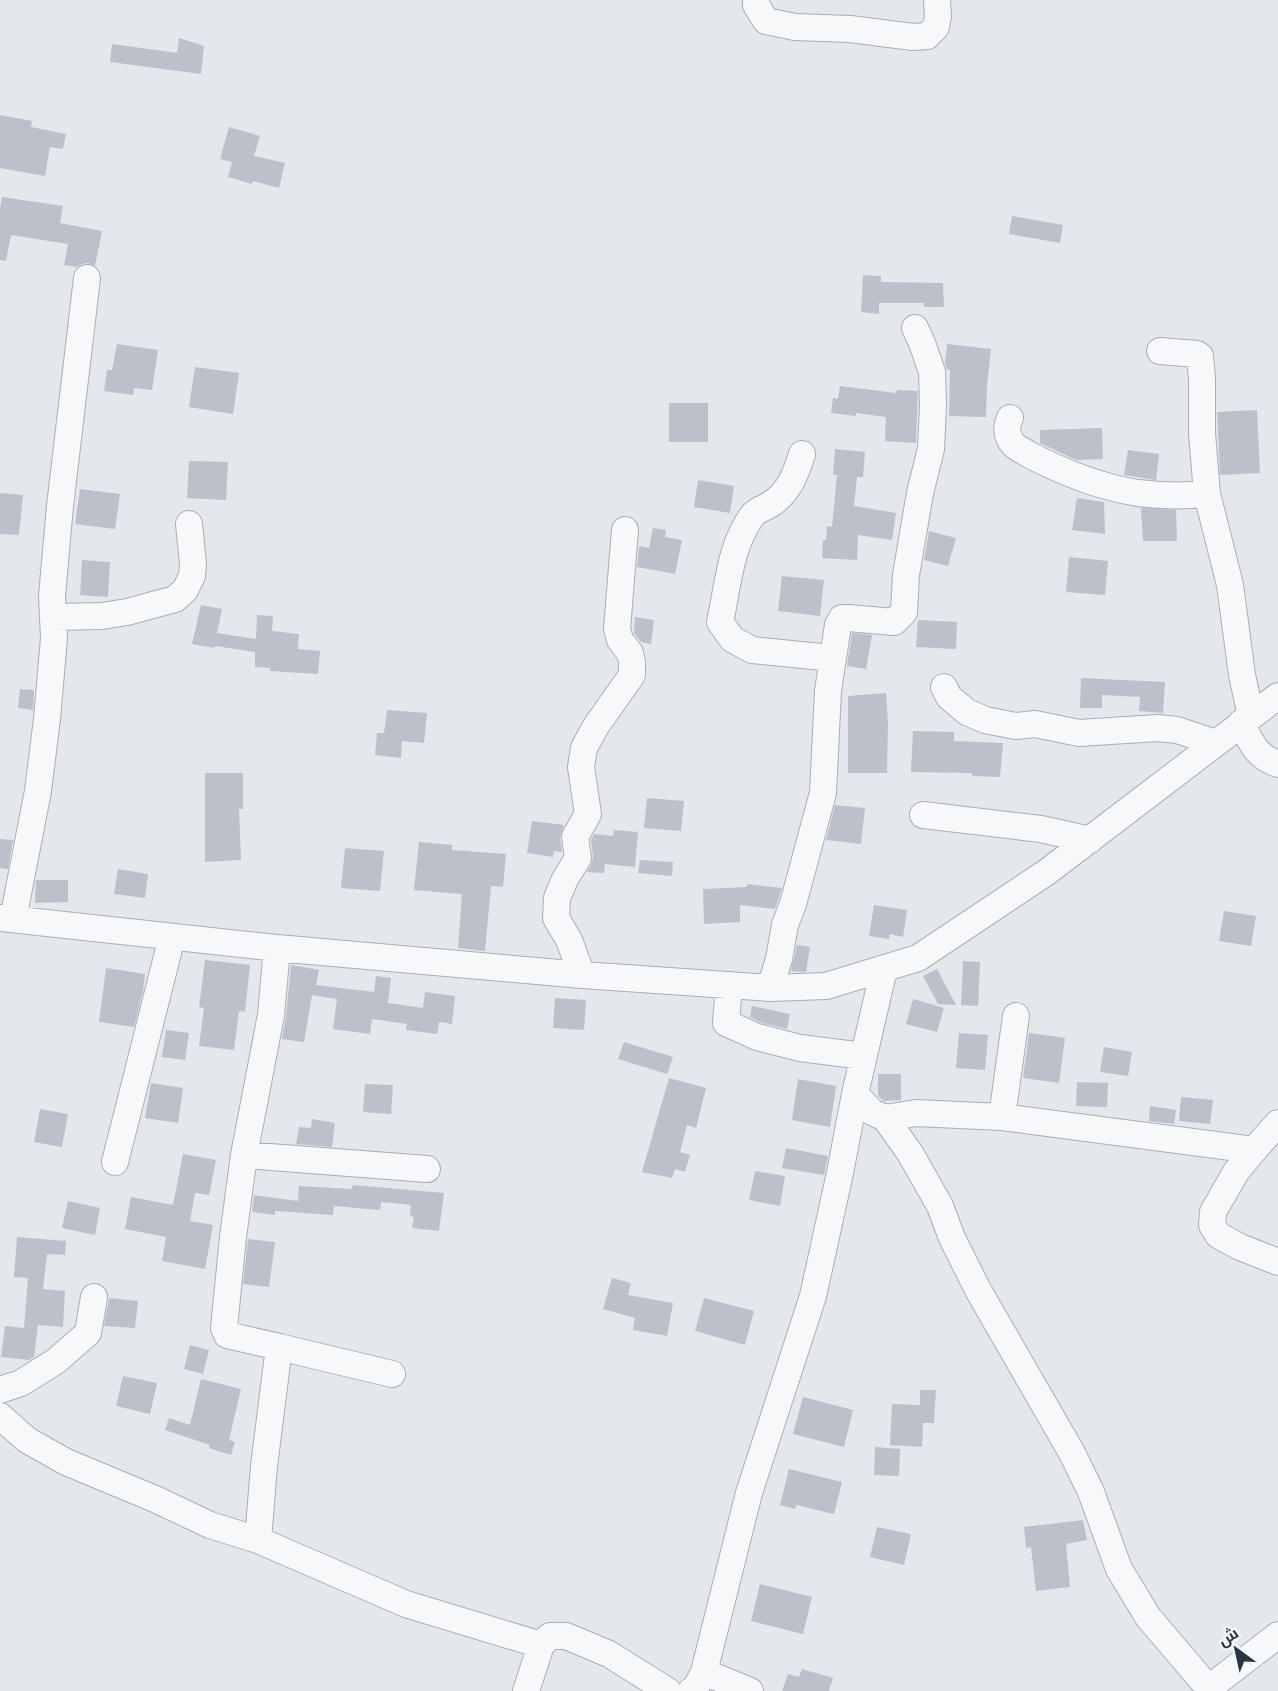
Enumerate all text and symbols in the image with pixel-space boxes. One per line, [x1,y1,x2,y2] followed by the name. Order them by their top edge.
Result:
[1206,1619,1266,1679] north arrow
[1215,1624,1242,1650] text: ش

